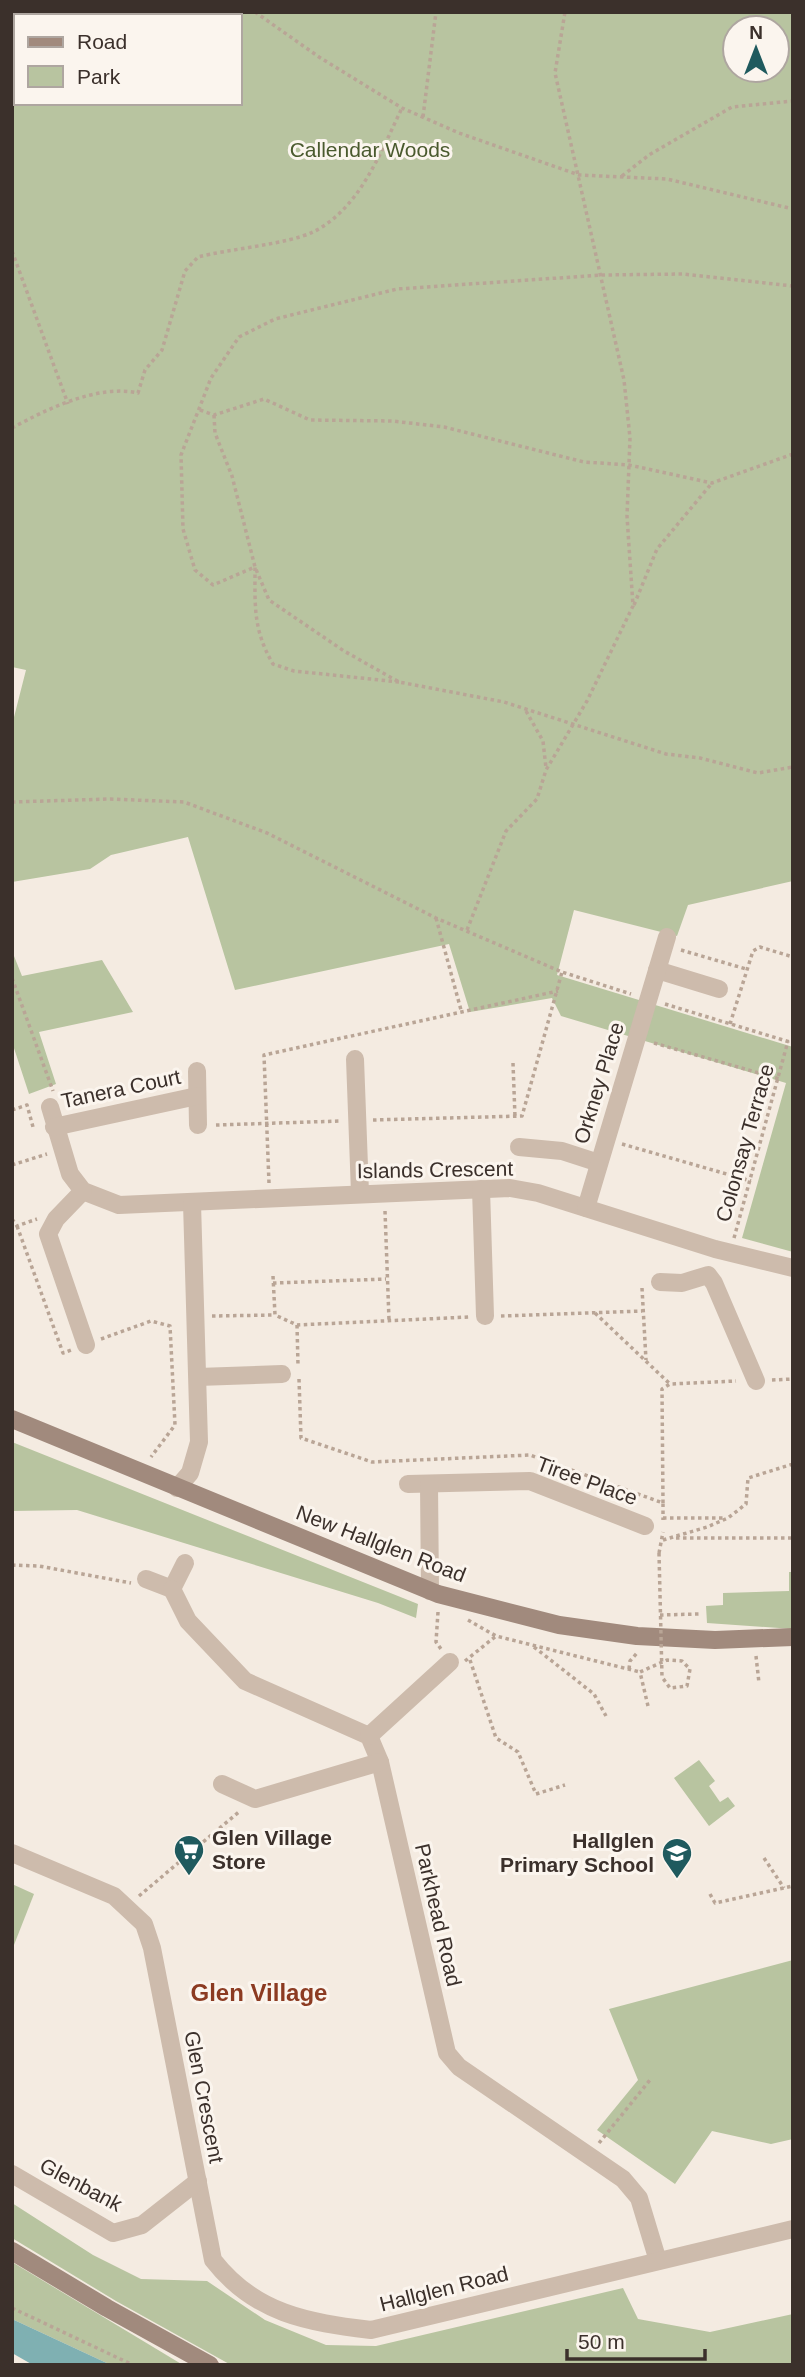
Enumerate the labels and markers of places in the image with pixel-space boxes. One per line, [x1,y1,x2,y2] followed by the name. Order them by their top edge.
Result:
[212,1826,332,1873] place label: Glen Village Store
[500,1829,654,1876] place label: Hallglen Primary School
[172,1833,206,1877] supermarket icon: Glen Village Store
[660,1836,694,1880] school or university icon: Hallglen Primary School

